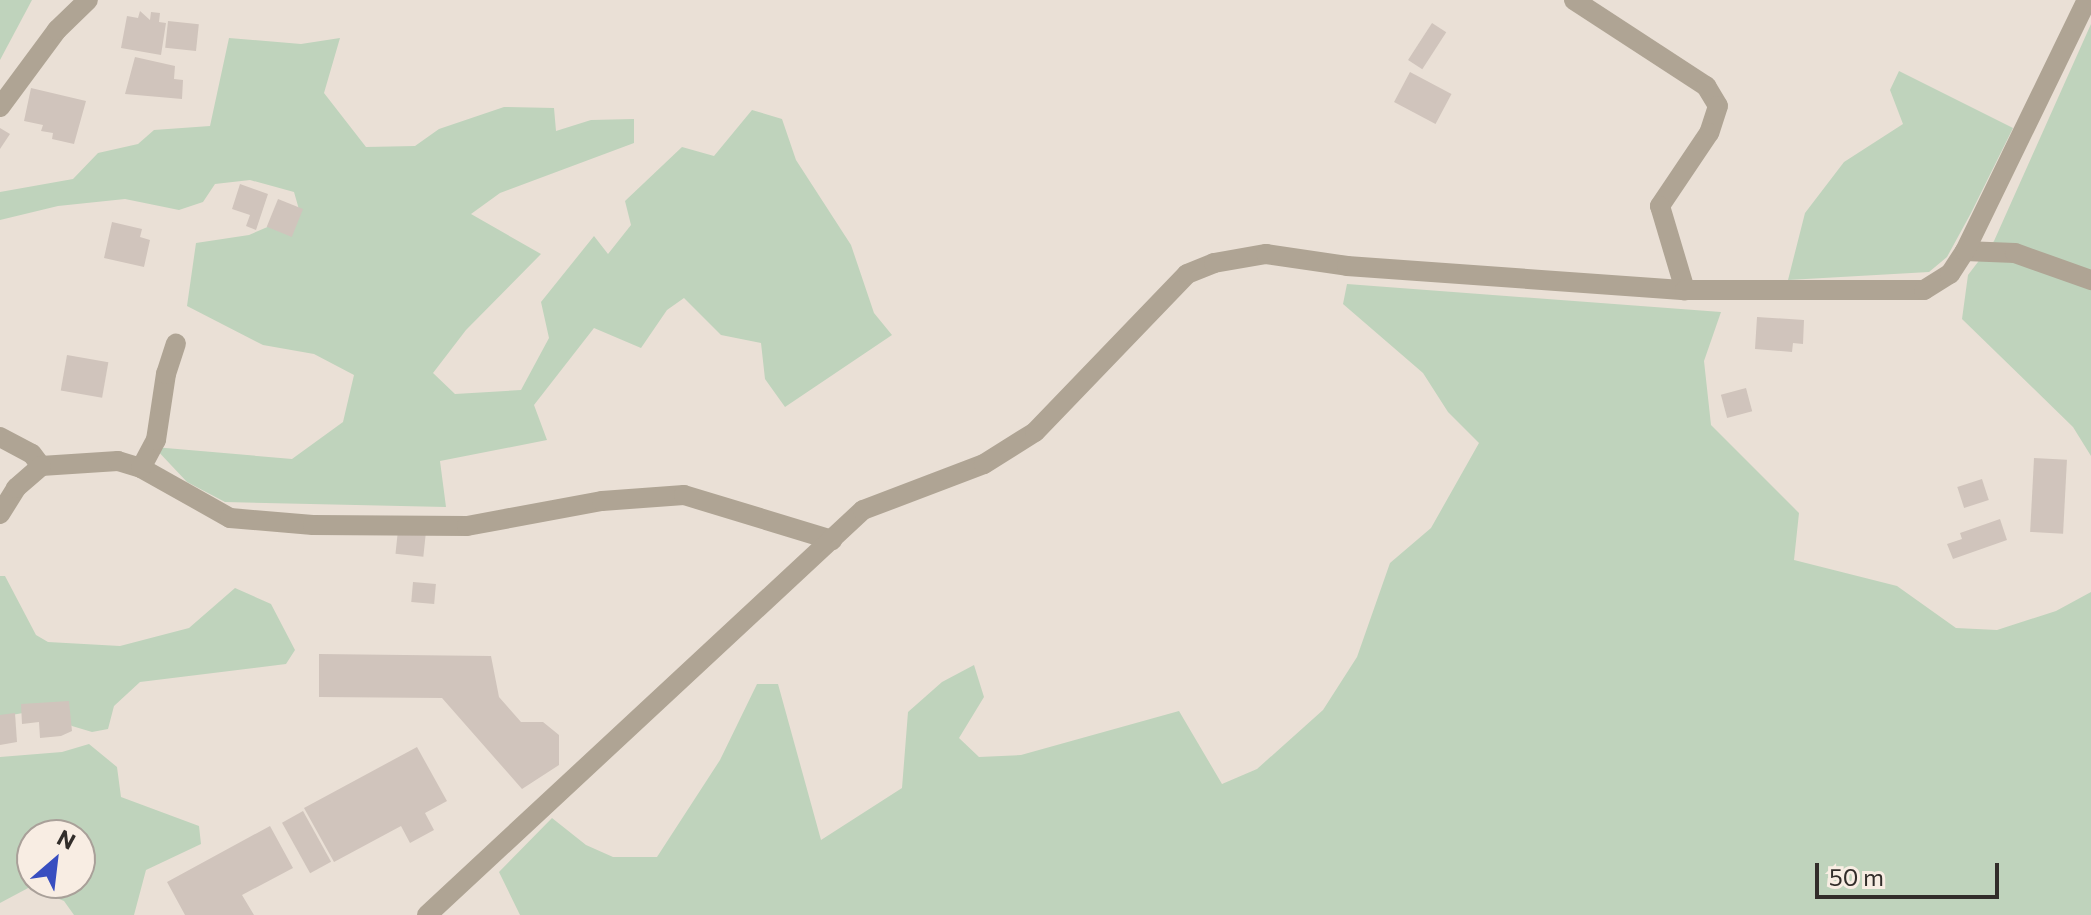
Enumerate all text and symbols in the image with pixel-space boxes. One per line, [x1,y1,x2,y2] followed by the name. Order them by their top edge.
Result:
[16,819,96,899] north arrow
[53,823,80,855] text: N
[1819,847,2003,897] scale bar
[1829,862,1884,891] text: 50 m

